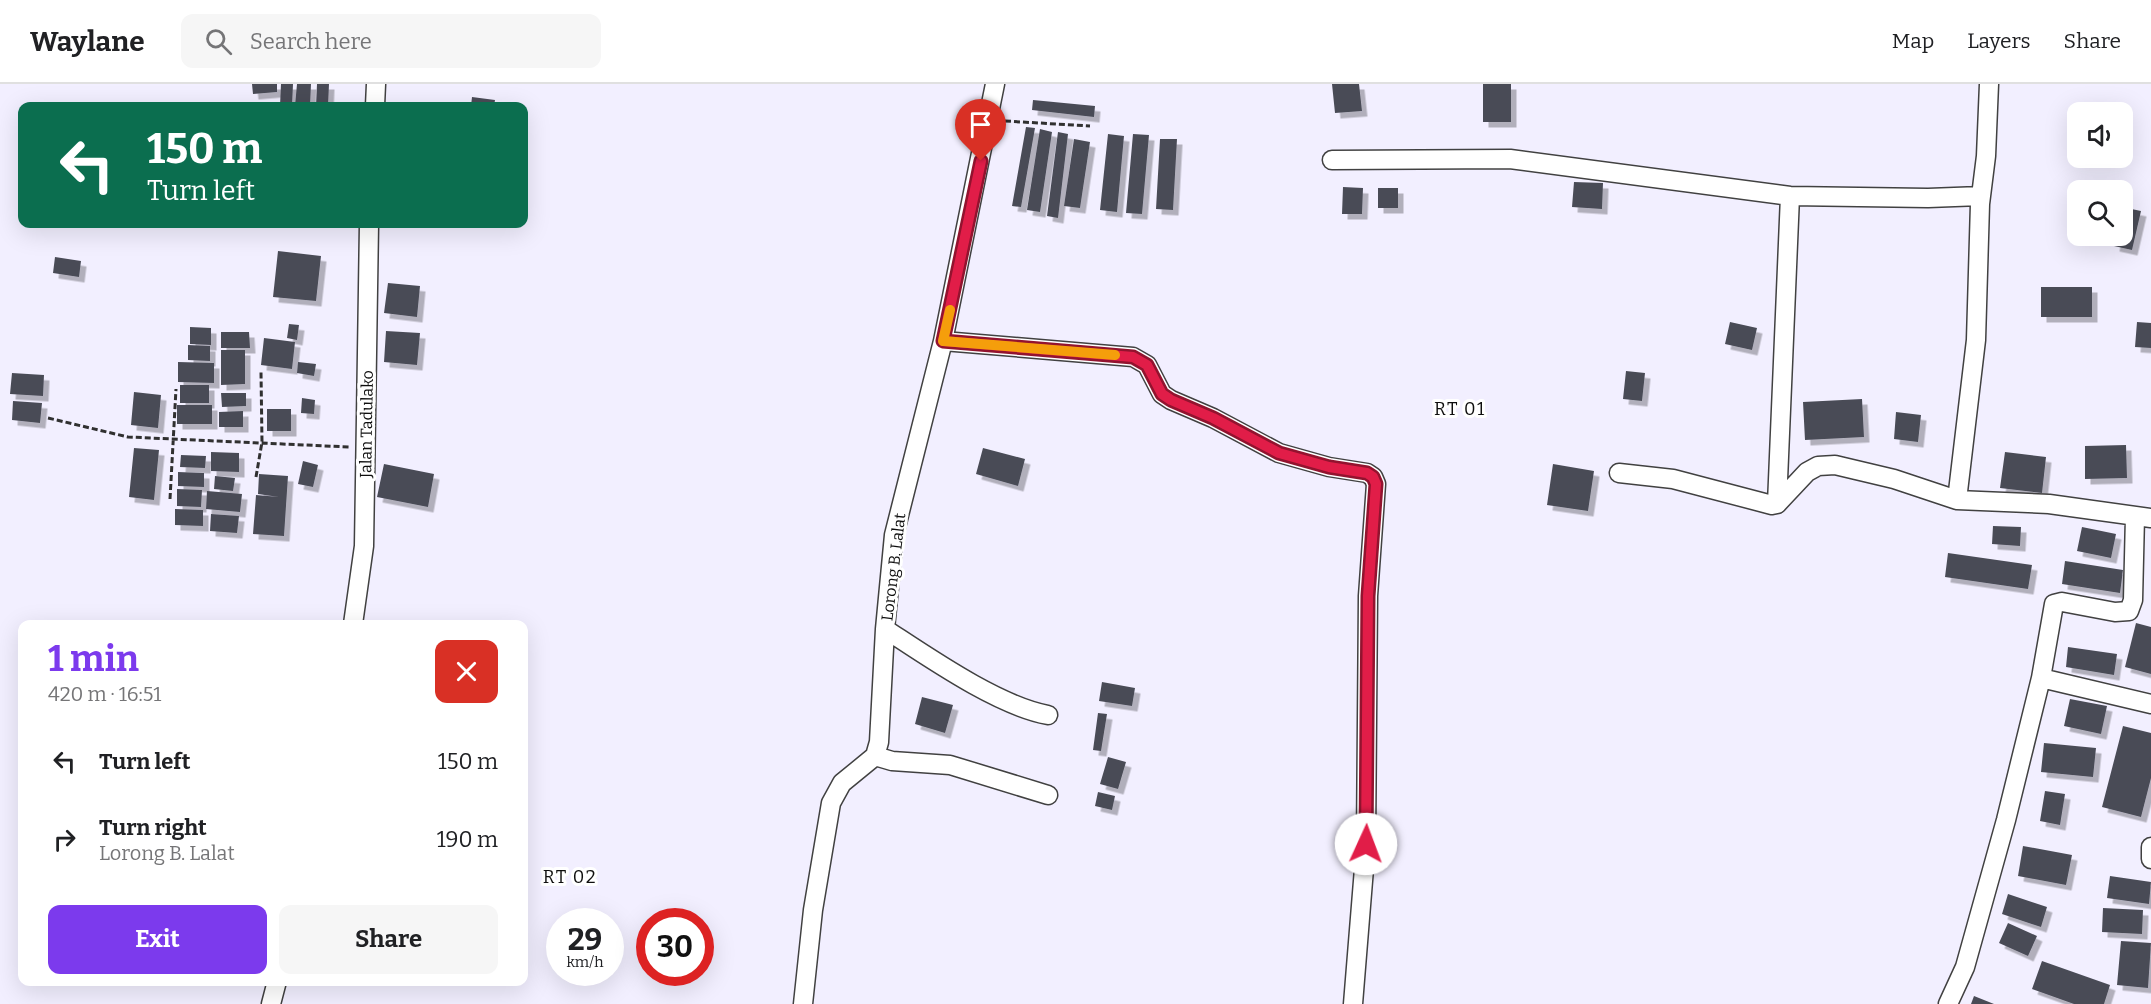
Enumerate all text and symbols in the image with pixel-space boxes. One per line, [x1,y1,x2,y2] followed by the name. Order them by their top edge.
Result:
[181,14,601,68] search box
[30,25,145,58] text: Waylane
[202,25,235,58] icon: search
[250,28,372,55] text: Search here
[1892,28,1934,54] text: Map
[1967,28,2031,54] text: Layers
[2064,28,2121,54] text: Share
[955,99,1006,161] pin
[2067,102,2133,246] map controls
[2067,102,2133,168] button: sound
[964,108,997,141] icon: arrive
[147,124,262,174] text: 150 m
[48,126,126,204] icon: left
[147,175,255,207] text: Turn left
[2067,180,2133,246] button: search
[356,370,377,479] street label: Jalan Tadulako
[1434,398,1486,420] district label: RT 01
[877,512,910,622] street label: Lorong B. Lalat
[48,637,139,681] text: 1 min
[435,640,498,703] button: close
[48,682,161,706] text: 420 m · 16:51
[48,745,81,778] icon: left
[99,748,191,775] text: Turn left
[438,748,498,775] text: 150 m
[1334,812,1398,876] position arrow
[99,814,207,841] text: Turn right
[48,823,81,856] icon: right
[437,826,498,853] text: 190 m
[99,841,235,865] text: Lorong B. Lalat
[543,866,597,888] district label: RT 02
[48,905,267,974] button: Exit
[279,905,498,974] button: Share
[636,908,714,986] speed limit sign: 30
[568,922,602,958] text: 29
[566,953,604,971] text: km/h

